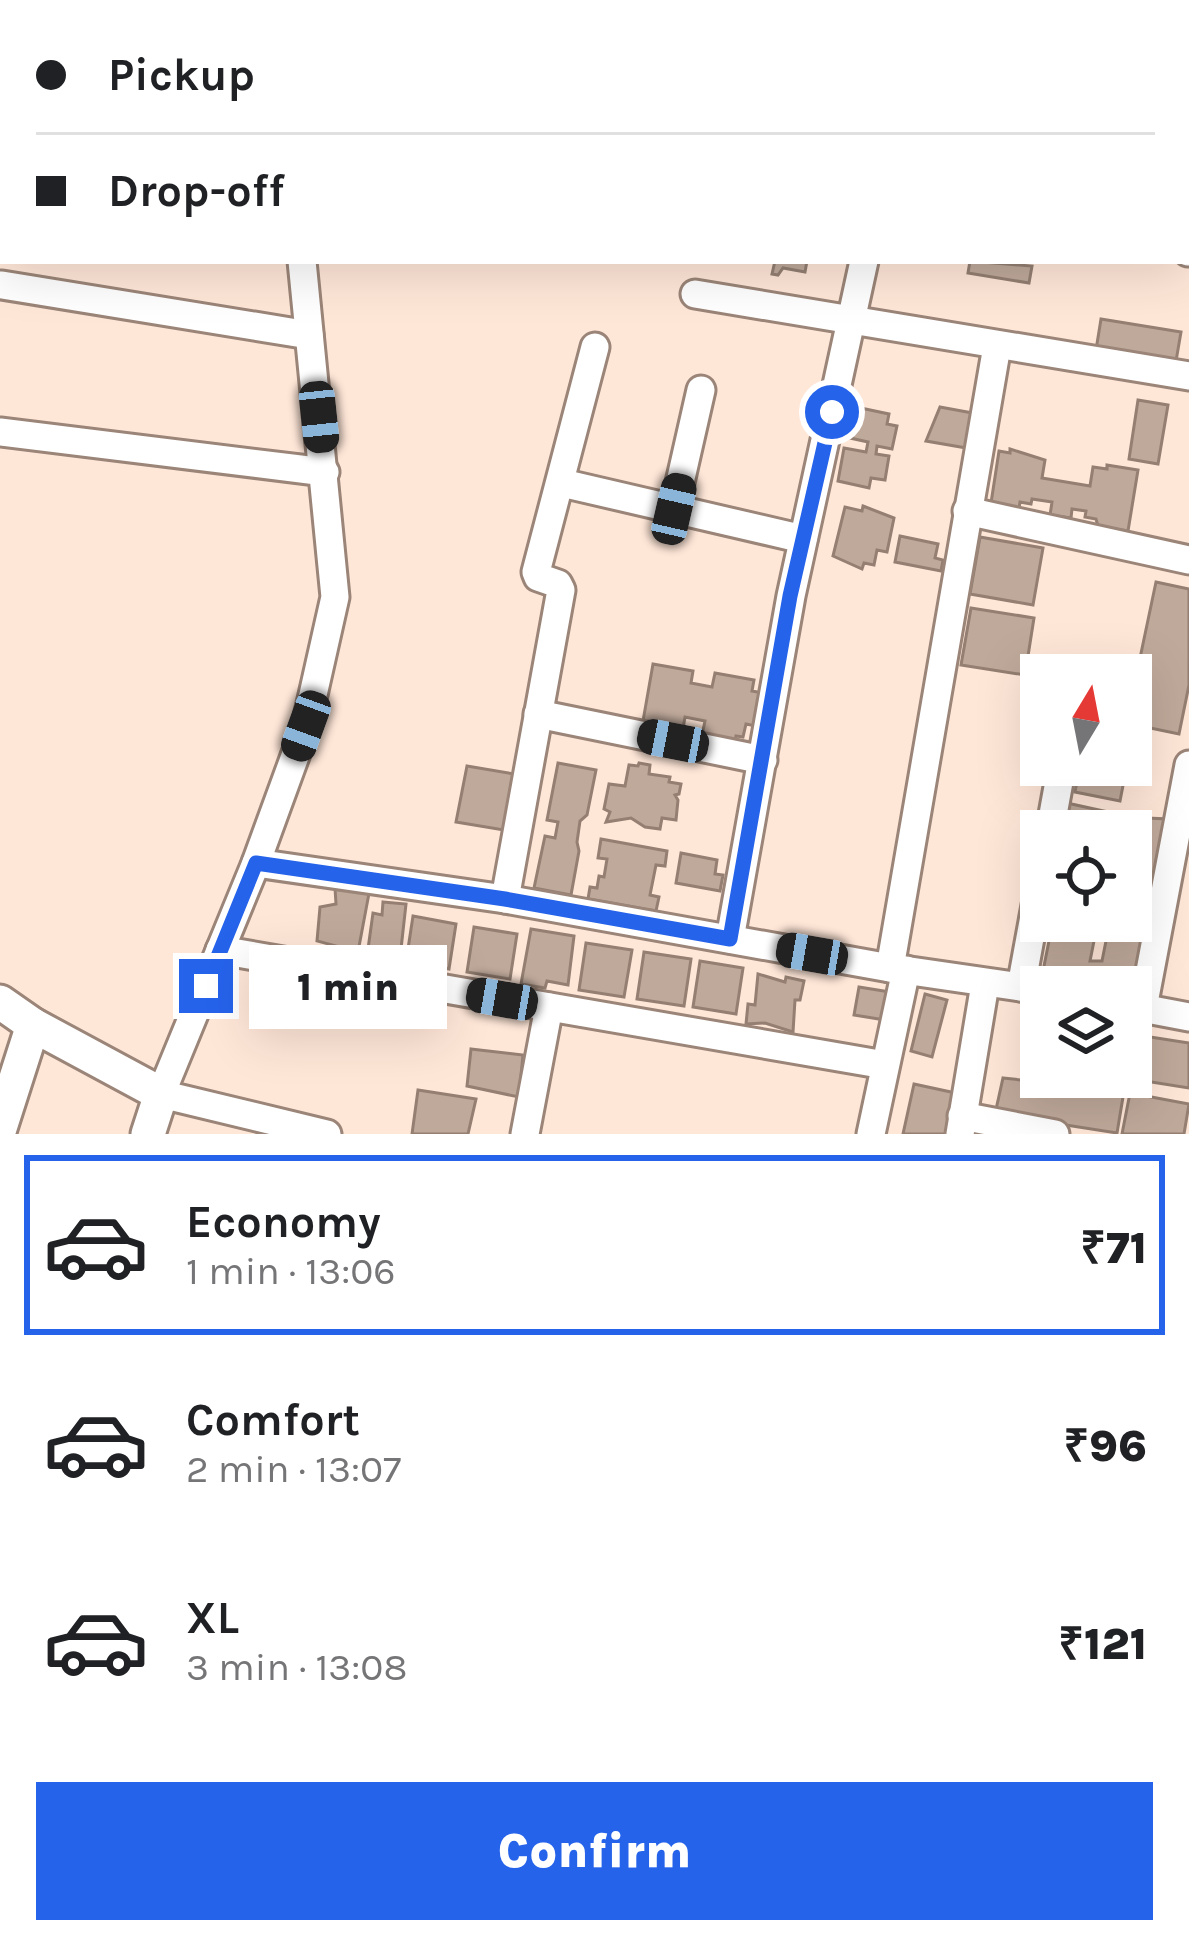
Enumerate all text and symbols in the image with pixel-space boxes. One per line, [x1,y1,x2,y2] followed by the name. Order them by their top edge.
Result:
[108,49,255,101] text: Pickup
[108,165,285,217] text: Drop-off
[297,379,341,455] car
[805,385,859,439] route start
[648,470,700,548] car
[1020,654,1152,786] north arrow
[1020,654,1152,1098] map controls
[277,686,335,766] car
[634,716,712,766] car
[1020,810,1152,942] button: locate
[773,930,851,978] car
[248,944,446,1028] callout: 1 min
[179,959,233,1013] route end
[297,964,399,1010] text: 1 min
[1020,966,1152,1098] button: layers
[463,975,541,1023] car
[42,1191,150,1299] icon: car
[186,1196,381,1248] text: Economy
[1080,1222,1147,1274] text: ₹71
[186,1248,396,1294] text: 1 min · 13:06
[42,1389,150,1497] icon: car
[186,1394,360,1446] text: Comfort
[1063,1420,1147,1472] text: ₹96
[186,1446,401,1492] text: 2 min · 13:07
[42,1587,150,1695] icon: car
[186,1592,239,1644] text: XL
[1058,1618,1147,1670] text: ₹121
[186,1644,407,1690] text: 3 min · 13:08
[36,1782,1153,1920] button: Confirm

